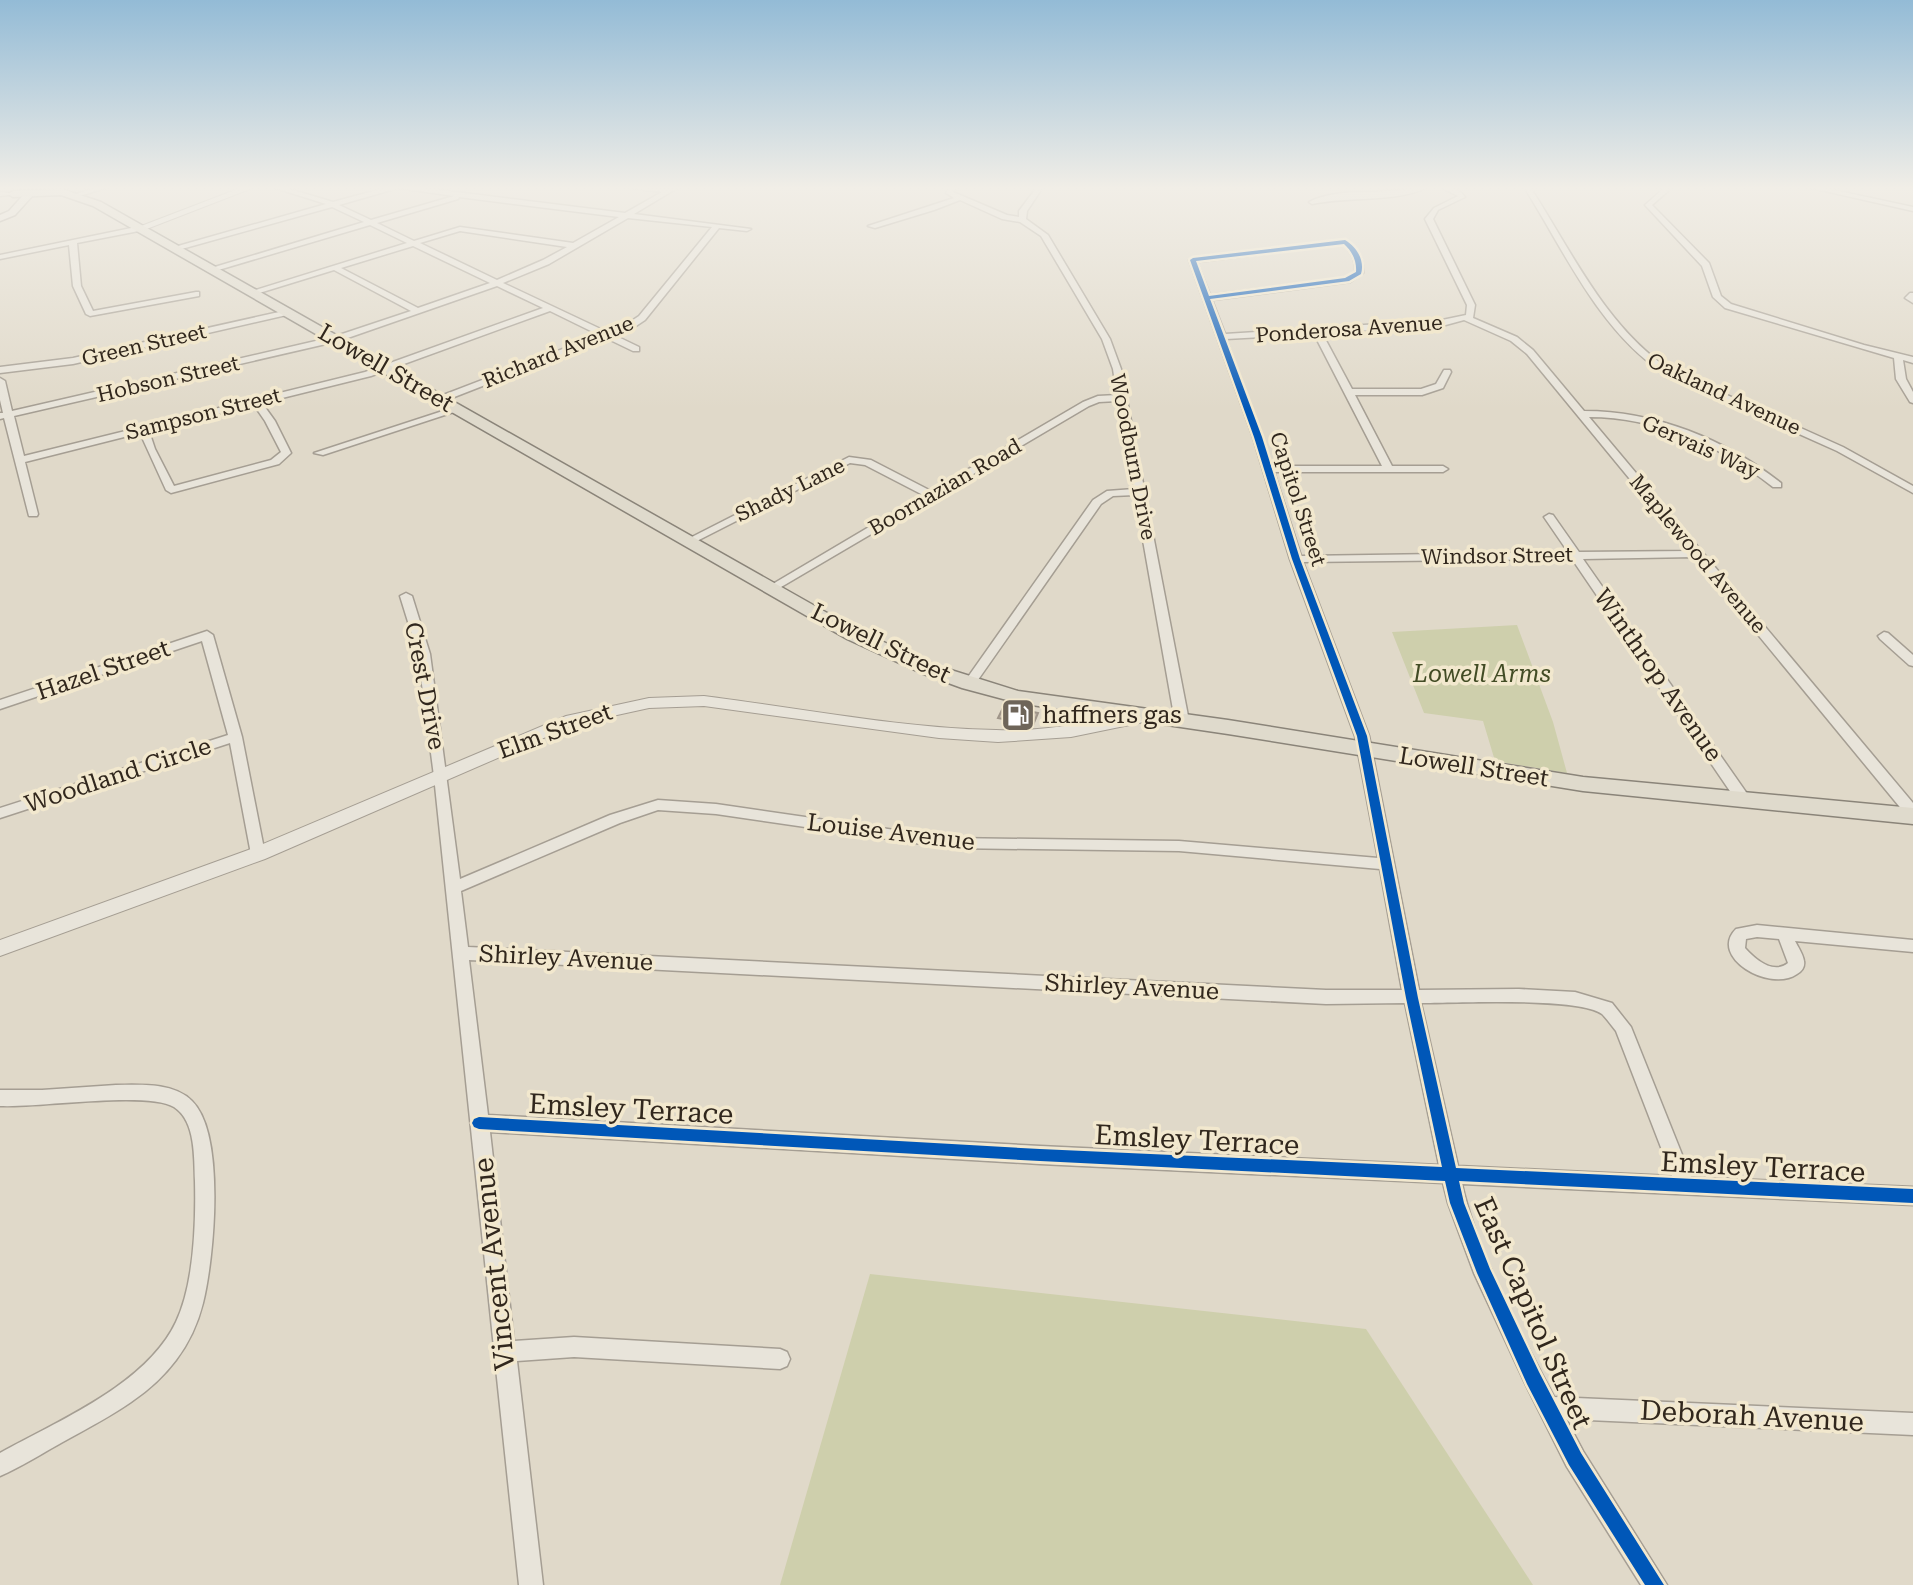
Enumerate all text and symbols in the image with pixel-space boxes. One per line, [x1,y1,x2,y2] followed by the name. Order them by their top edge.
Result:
[1255,310,1443,348] street label: Ponderosa Avenue
[479,311,637,393] street label: Richard Avenue
[313,318,459,418] street label: Lowell Street
[79,319,209,371] street label: Green Street
[1644,348,1804,440] street label: Oakland Avenue
[94,351,242,407] street label: Hobson Street
[1105,372,1161,542] street label: Woodburn Drive
[123,383,283,445] street label: Sampson Street
[1638,410,1764,484] street label: Gervais Way
[1265,429,1331,569] street label: Capitol Street
[865,433,1026,540] street label: Boornazian Road
[731,453,849,527] street label: Shady Lane
[1625,470,1771,638] street label: Maplewood Avenue
[1421,543,1573,569] street label: Windsor Street
[1588,583,1728,767] street label: Winthrop Avenue
[807,597,955,689] street label: Lowell Street
[399,620,451,752] street label: Crest Drive
[33,634,173,706] street label: Hazel Street
[1412,660,1551,688] park label: Lowell Arms
[999,696,1037,734] fuel station icon: haffners gas
[494,697,616,765] street label: Elm Street
[1042,701,1182,729] place label: haffners gas
[21,732,215,818] street label: Woodland Circle
[1397,741,1551,793] street label: Lowell Street
[805,808,977,856] street label: Louise Avenue
[478,939,654,977] street label: Shirley Avenue
[1044,968,1220,1006] street label: Shirley Avenue
[528,1087,734,1131] street label: Emsley Terrace
[1094,1118,1300,1162] street label: Emsley Terrace
[1660,1145,1866,1189] street label: Emsley Terrace
[466,1156,522,1372] street label: Vincent Avenue
[1467,1192,1599,1434] street label: East Capitol Street
[1639,1394,1865,1438] street label: Deborah Avenue

